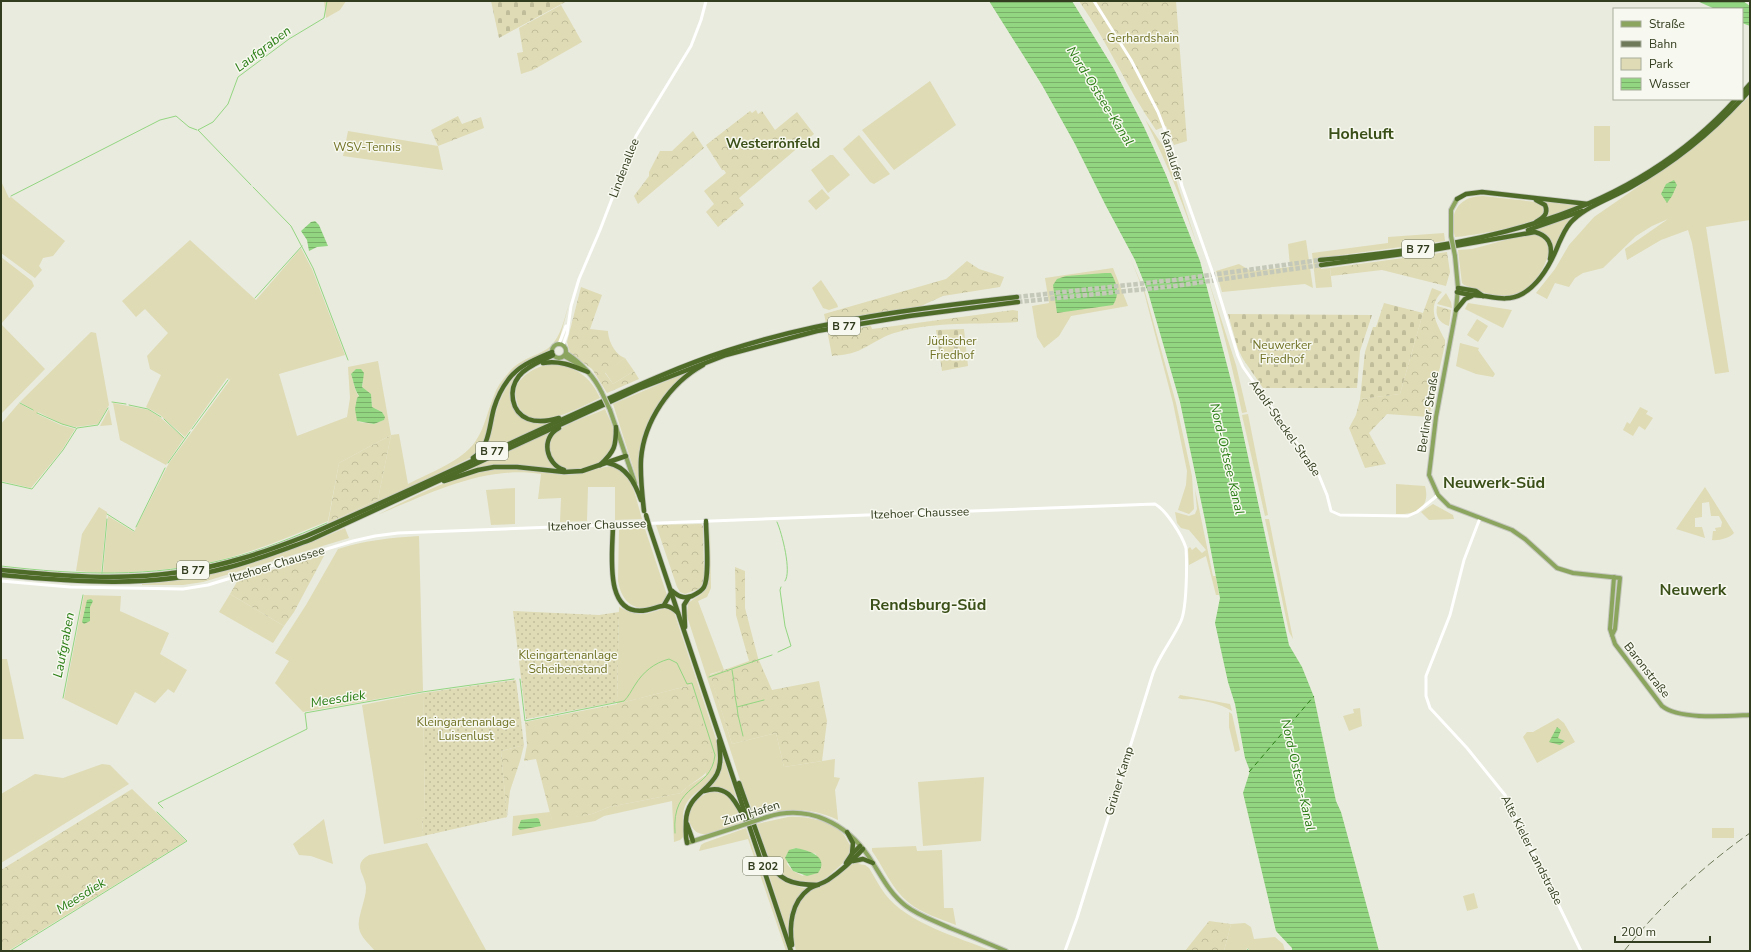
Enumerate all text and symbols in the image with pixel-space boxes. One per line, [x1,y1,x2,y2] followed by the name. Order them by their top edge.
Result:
[1613,8,1743,100] legend
[1649,16,1685,32] text: Straße
[231,22,295,76] water label: Laufgraben
[1107,30,1179,46] park label: Gerhardshain
[1649,36,1677,52] text: Bahn
[1062,43,1138,149] water label: Nord-Ostsee-Kanal
[1649,56,1674,72] text: Park
[1649,76,1691,92] text: Wasser
[1328,123,1395,145] district label: Hoheluft
[1157,129,1187,184] street label: Kanalufer
[726,134,820,153] district label: Westerrönfeld
[605,136,643,200] street label: Lindenallee
[333,139,401,155] park label: WSV-Tennis
[1402,240,1434,258] road number: B 77
[828,317,860,335] road number: B 77
[926,333,977,363] park label: Jüdischer Friedhof
[1252,337,1312,367] park label: Neuwerker Friedhof
[1414,370,1442,454] street label: Berliner Straße
[1246,377,1324,479] street label: Adolf-Steckel-Straße
[1205,401,1249,517] water label: Nord-Ostsee-Kanal
[476,442,508,460] road number: B 77
[1443,472,1545,494] district label: Neuwerk-Süd
[870,503,970,523] street label: Itzehoer Chaussee
[547,515,647,535] street label: Itzehoer Chaussee
[227,542,327,586] street label: Itzehoer Chaussee
[177,561,209,579] road number: B 77
[1660,579,1727,601] district label: Neuwerk
[870,594,986,616] district label: Rendsburg-Süd
[49,611,79,679] water label: Laufgraben
[1620,639,1674,701] street label: Baronstraße
[519,647,617,677] park label: Kleingartenanlage Scheibenstand
[309,686,367,712] water label: Meesdiek
[417,714,515,744] park label: Kleingartenanlage Luisenlust
[1276,717,1320,833] water label: Nord-Ostsee-Kanal
[1101,744,1137,818] street label: Grüner Kamp
[1497,793,1567,907] street label: Alte Kieler Landstraße
[720,797,782,829] street label: Zum Hafen
[743,857,783,875] road number: B 202
[53,873,110,918] water label: Meesdiek
[1615,918,1710,944] scale bar
[1621,924,1656,940] text: 200 m

